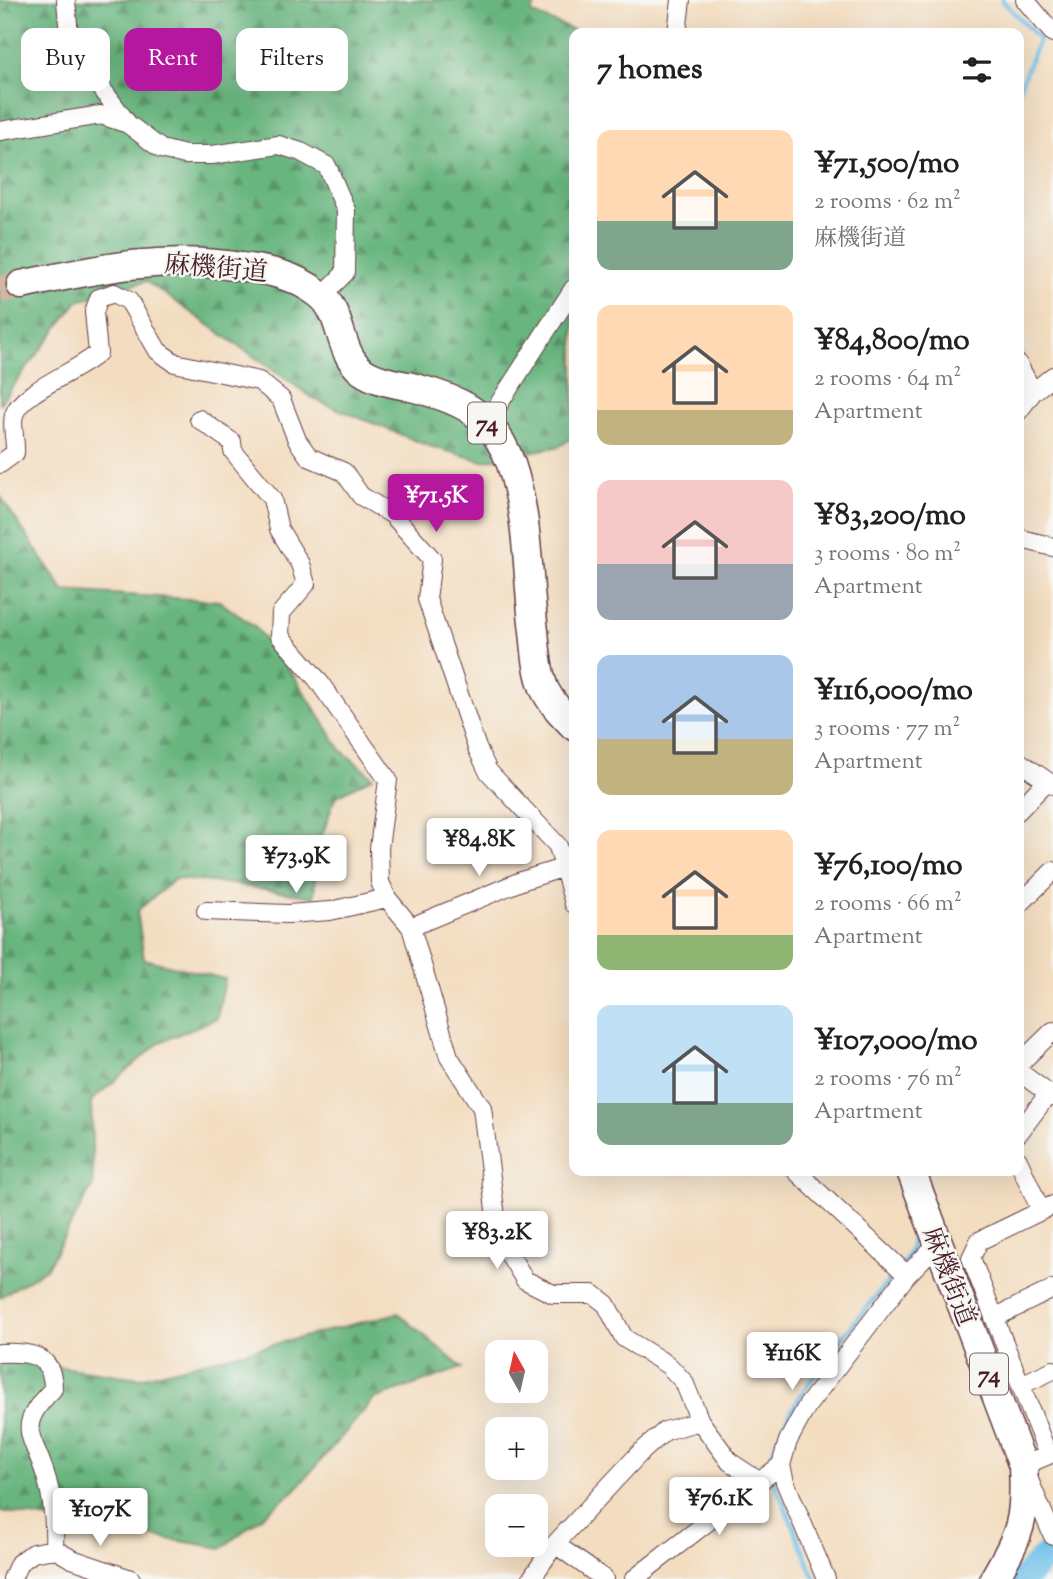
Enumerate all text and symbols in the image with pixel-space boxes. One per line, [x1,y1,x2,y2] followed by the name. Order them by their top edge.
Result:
[21,28,110,91] chip: Buy
[124,28,222,91] chip: Rent
[236,28,348,91] chip: Filters
[597,49,702,92] text: 7 homes
[958,51,996,89] icon: filters
[814,143,959,186] text: ¥71,500/mo
[653,158,737,242] icon: home
[814,186,961,219] text: 2 rooms · 62 m²
[814,223,906,256] text: 麻機街道
[162,247,269,292] street label: 麻機街道
[814,320,970,363] text: ¥84,800/mo
[653,333,737,417] icon: home
[814,363,961,396] text: 2 rooms · 64 m²
[814,396,923,429] text: Apartment
[468,402,506,444] road number: 74
[379,475,493,534] pin: ¥71.5K
[404,480,468,513] text: ¥71.5K
[814,495,966,538] text: ¥83,200/mo
[653,508,737,592] icon: home
[814,538,961,571] text: 3 rooms · 80 m²
[814,571,923,604] text: Apartment
[814,670,973,713] text: ¥116,000/mo
[653,683,737,767] icon: home
[814,713,960,746] text: 3 rooms · 77 m²
[814,746,923,779] text: Apartment
[422,818,536,878] pin: ¥84.8K
[443,824,515,857] text: ¥84.8K
[239,836,353,895] pin: ¥73.9K
[262,841,330,874] text: ¥73.9K
[814,845,963,888] text: ¥76,100/mo
[653,858,737,942] icon: home
[814,888,962,921] text: 2 rooms · 66 m²
[814,921,923,954] text: Apartment
[814,1020,978,1063] text: ¥107,000/mo
[653,1033,737,1117] icon: home
[814,1063,962,1096] text: 2 rooms · 76 m²
[814,1096,923,1129] text: Apartment
[440,1212,554,1271] pin: ¥83.2K
[462,1217,532,1250] text: ¥83.2K
[912,1222,984,1332] street label: 麻機街道
[743,1332,841,1392] pin: ¥116K
[763,1338,821,1371] text: ¥116K
[485,1340,548,1404] north arrow
[485,1340,548,1557] map controls
[970,1354,1008,1394] road number: 74
[485,1417,548,1480] button: +
[662,1478,776,1537] pin: ¥76.1K
[685,1483,753,1516] text: ¥76.1K
[51,1488,149,1548] pin: ¥107K
[69,1494,131,1527] text: ¥107K
[485,1494,548,1557] button: −

